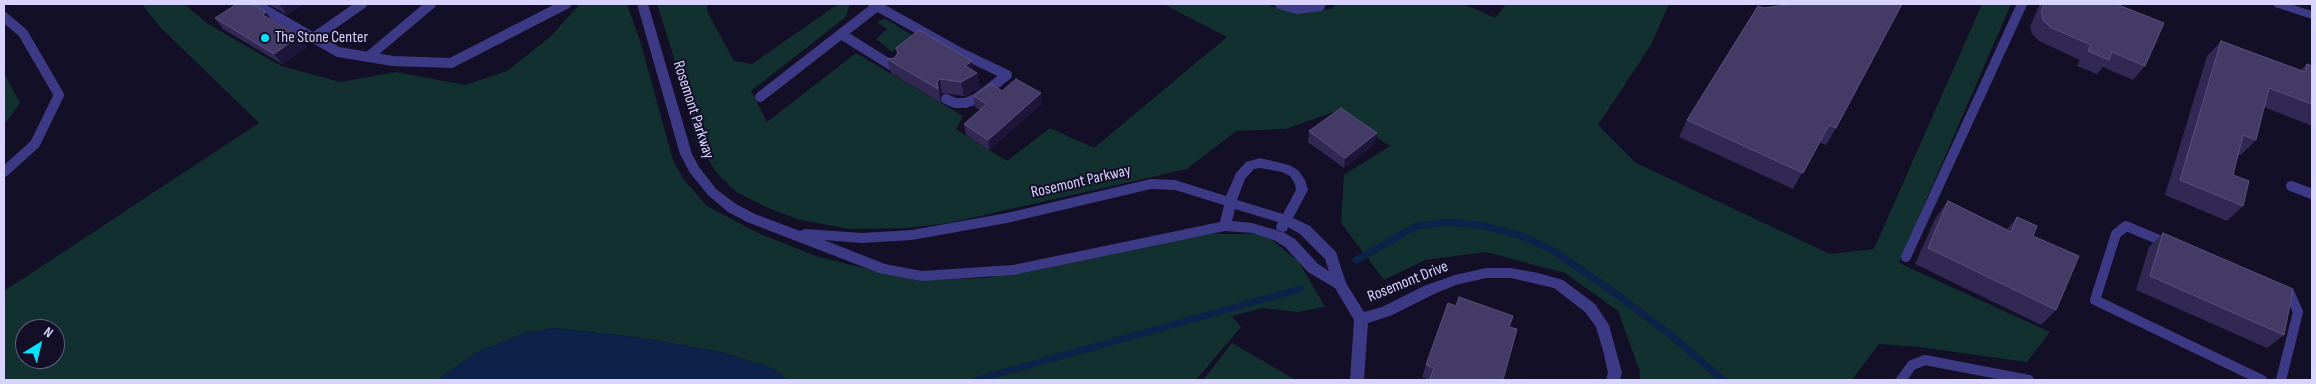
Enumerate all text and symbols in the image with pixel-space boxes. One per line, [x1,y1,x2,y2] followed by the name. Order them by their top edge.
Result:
[275,28,368,48] place label: The Stone Center
[259,32,271,44] marker: The Stone Center
[668,59,718,161] street label: Rosemont Parkway
[1029,161,1133,203] street label: Rosemont Parkway
[1365,257,1451,307] street label: Rosemont Drive
[15,319,65,369] north arrow
[40,323,57,341] text: N

